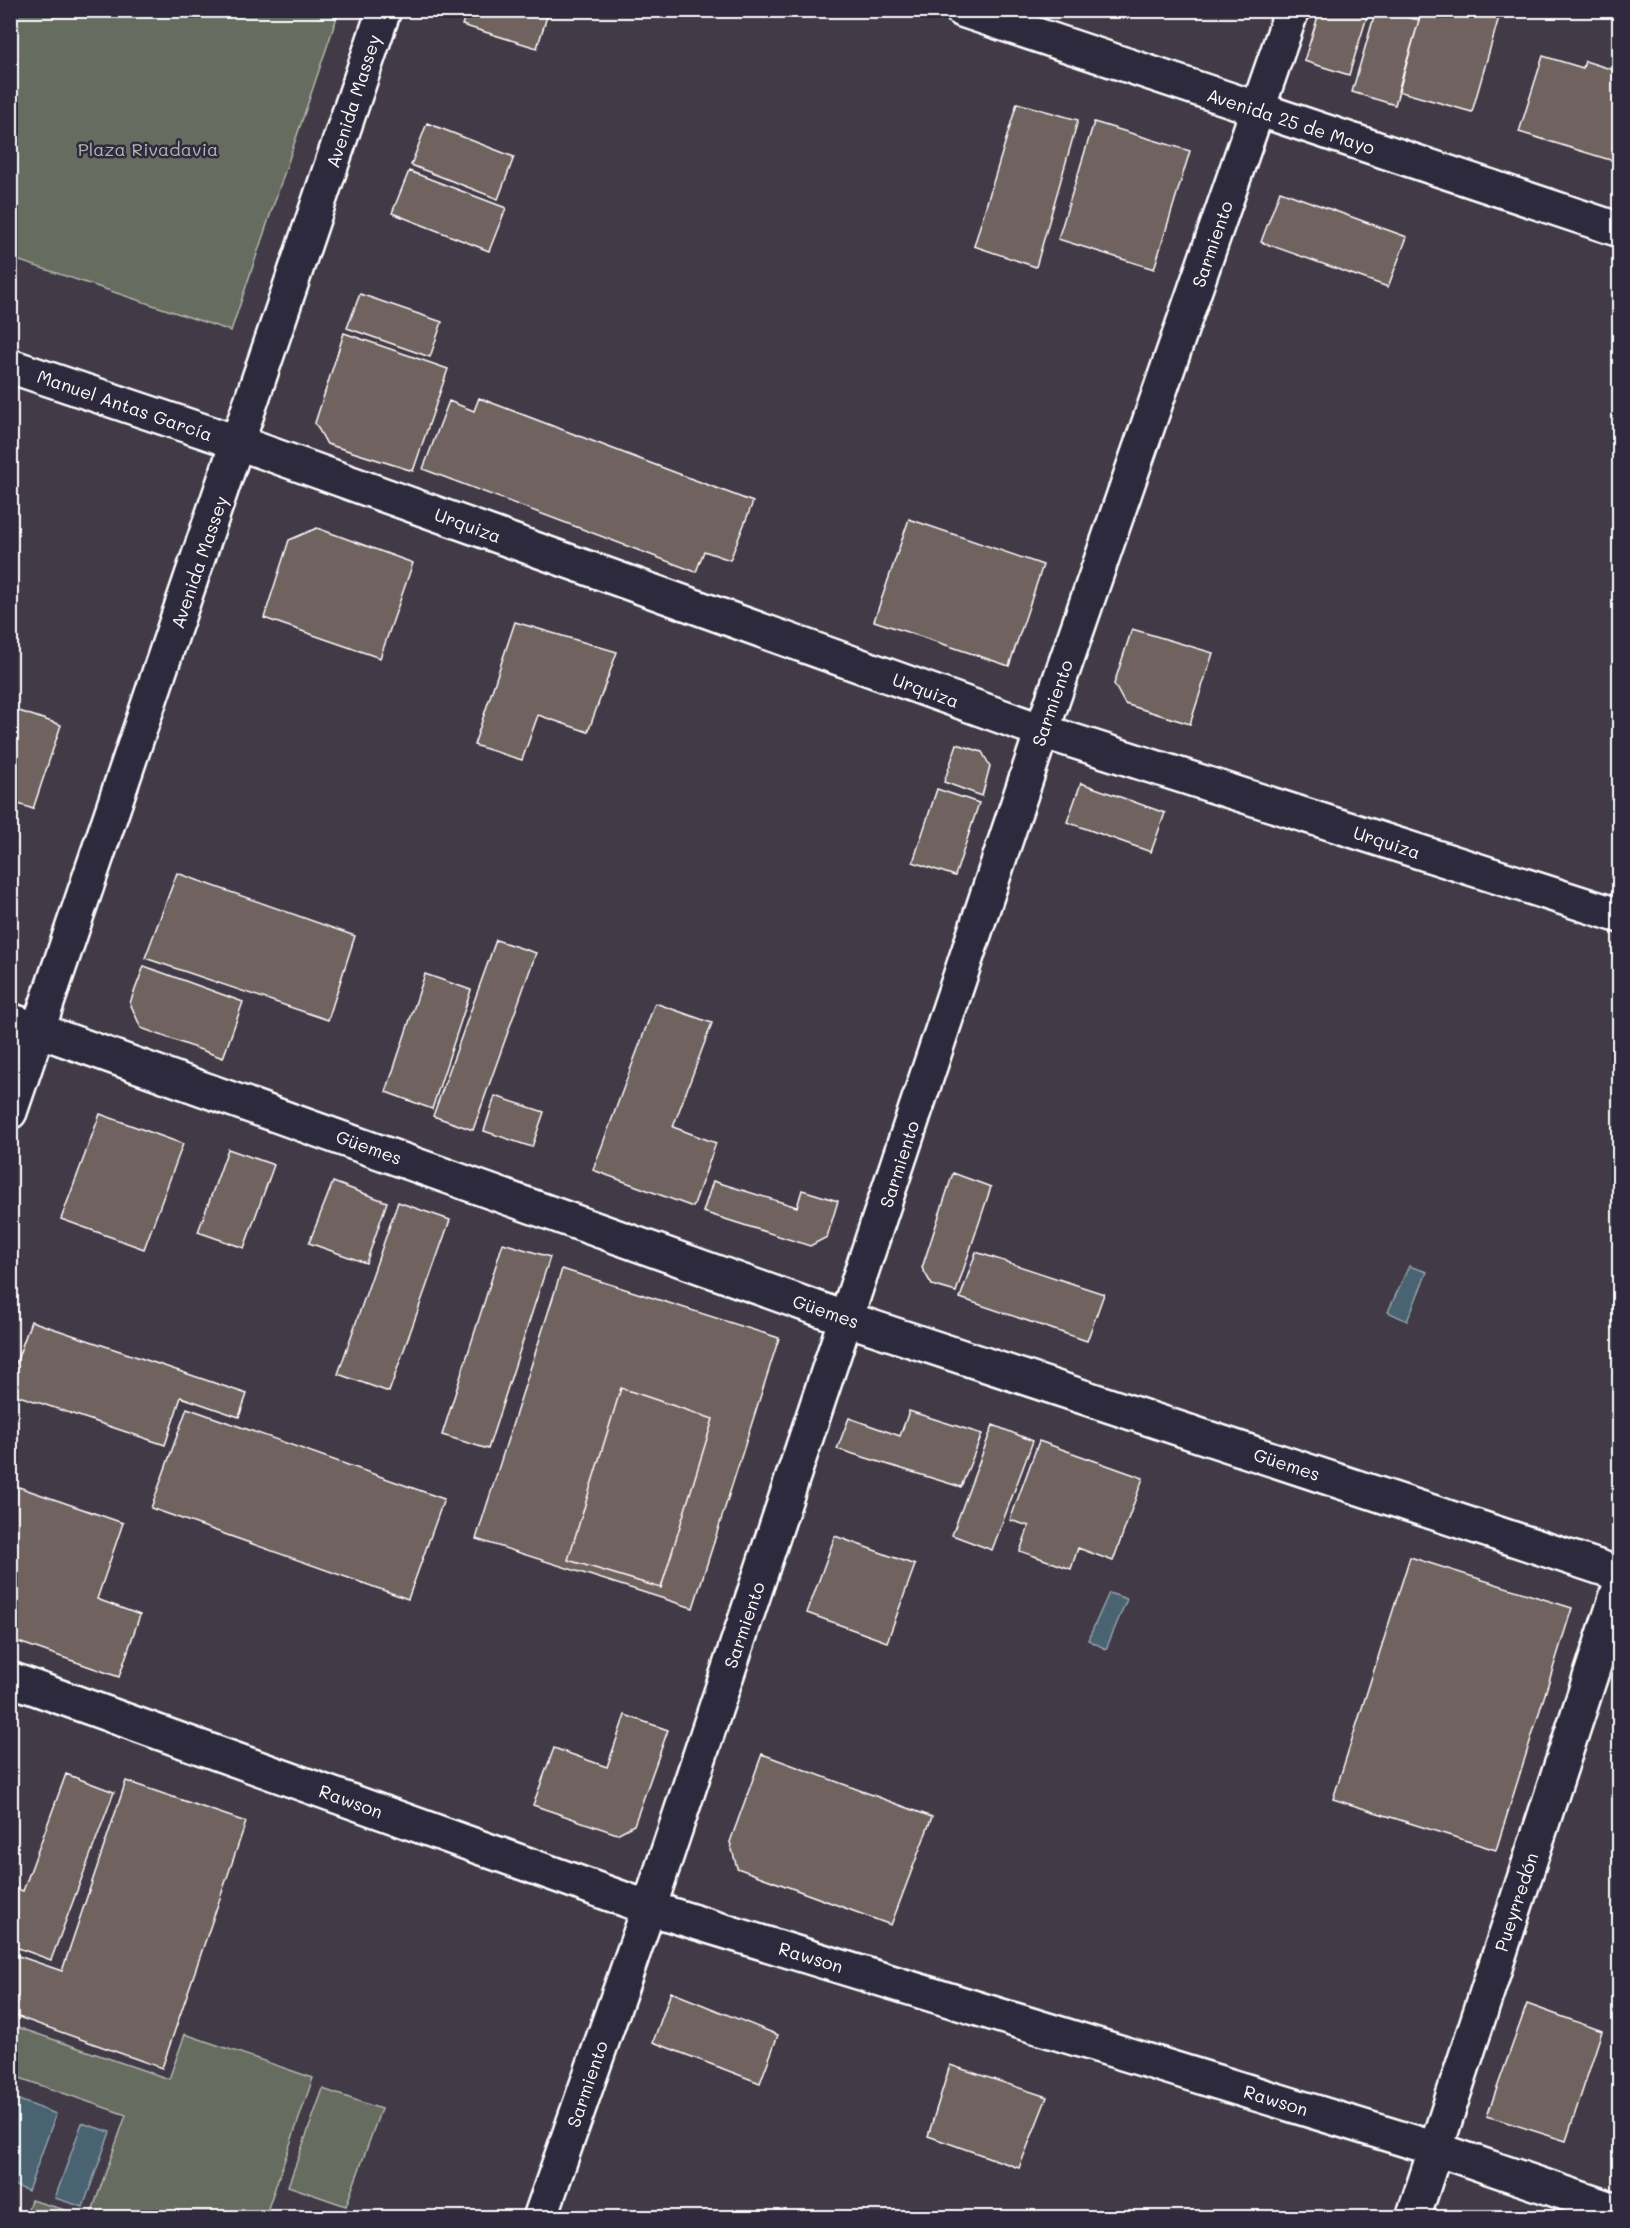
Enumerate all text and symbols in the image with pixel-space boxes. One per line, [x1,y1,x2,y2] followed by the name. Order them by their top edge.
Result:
[320,31,386,171] street label: Avenida Massey
[1204,82,1378,160] street label: Avenida 25 de Mayo
[78,137,218,161] park label: Plaza Rivadavia
[1186,197,1238,290] street label: Sarmiento
[34,364,216,446] street label: Manuel Antas García
[165,492,233,632] street label: Avenida Massey
[431,502,505,548] street label: Urquiza
[1026,656,1078,749] street label: Sarmiento
[889,667,963,713] street label: Urquiza
[1350,820,1424,864] street label: Urquiza
[874,1117,924,1210] street label: Sarmiento
[333,1124,405,1170] street label: Güemes
[790,1288,862,1334] street label: Güemes
[1251,1442,1323,1486] street label: Güemes
[718,1578,770,1671] street label: Sarmiento
[316,1778,386,1824] street label: Rawson
[1489,1849,1543,1955] street label: Pueyrredón
[776,1936,846,1978] street label: Rawson
[561,2037,613,2130] street label: Sarmiento
[1241,2079,1311,2121] street label: Rawson

